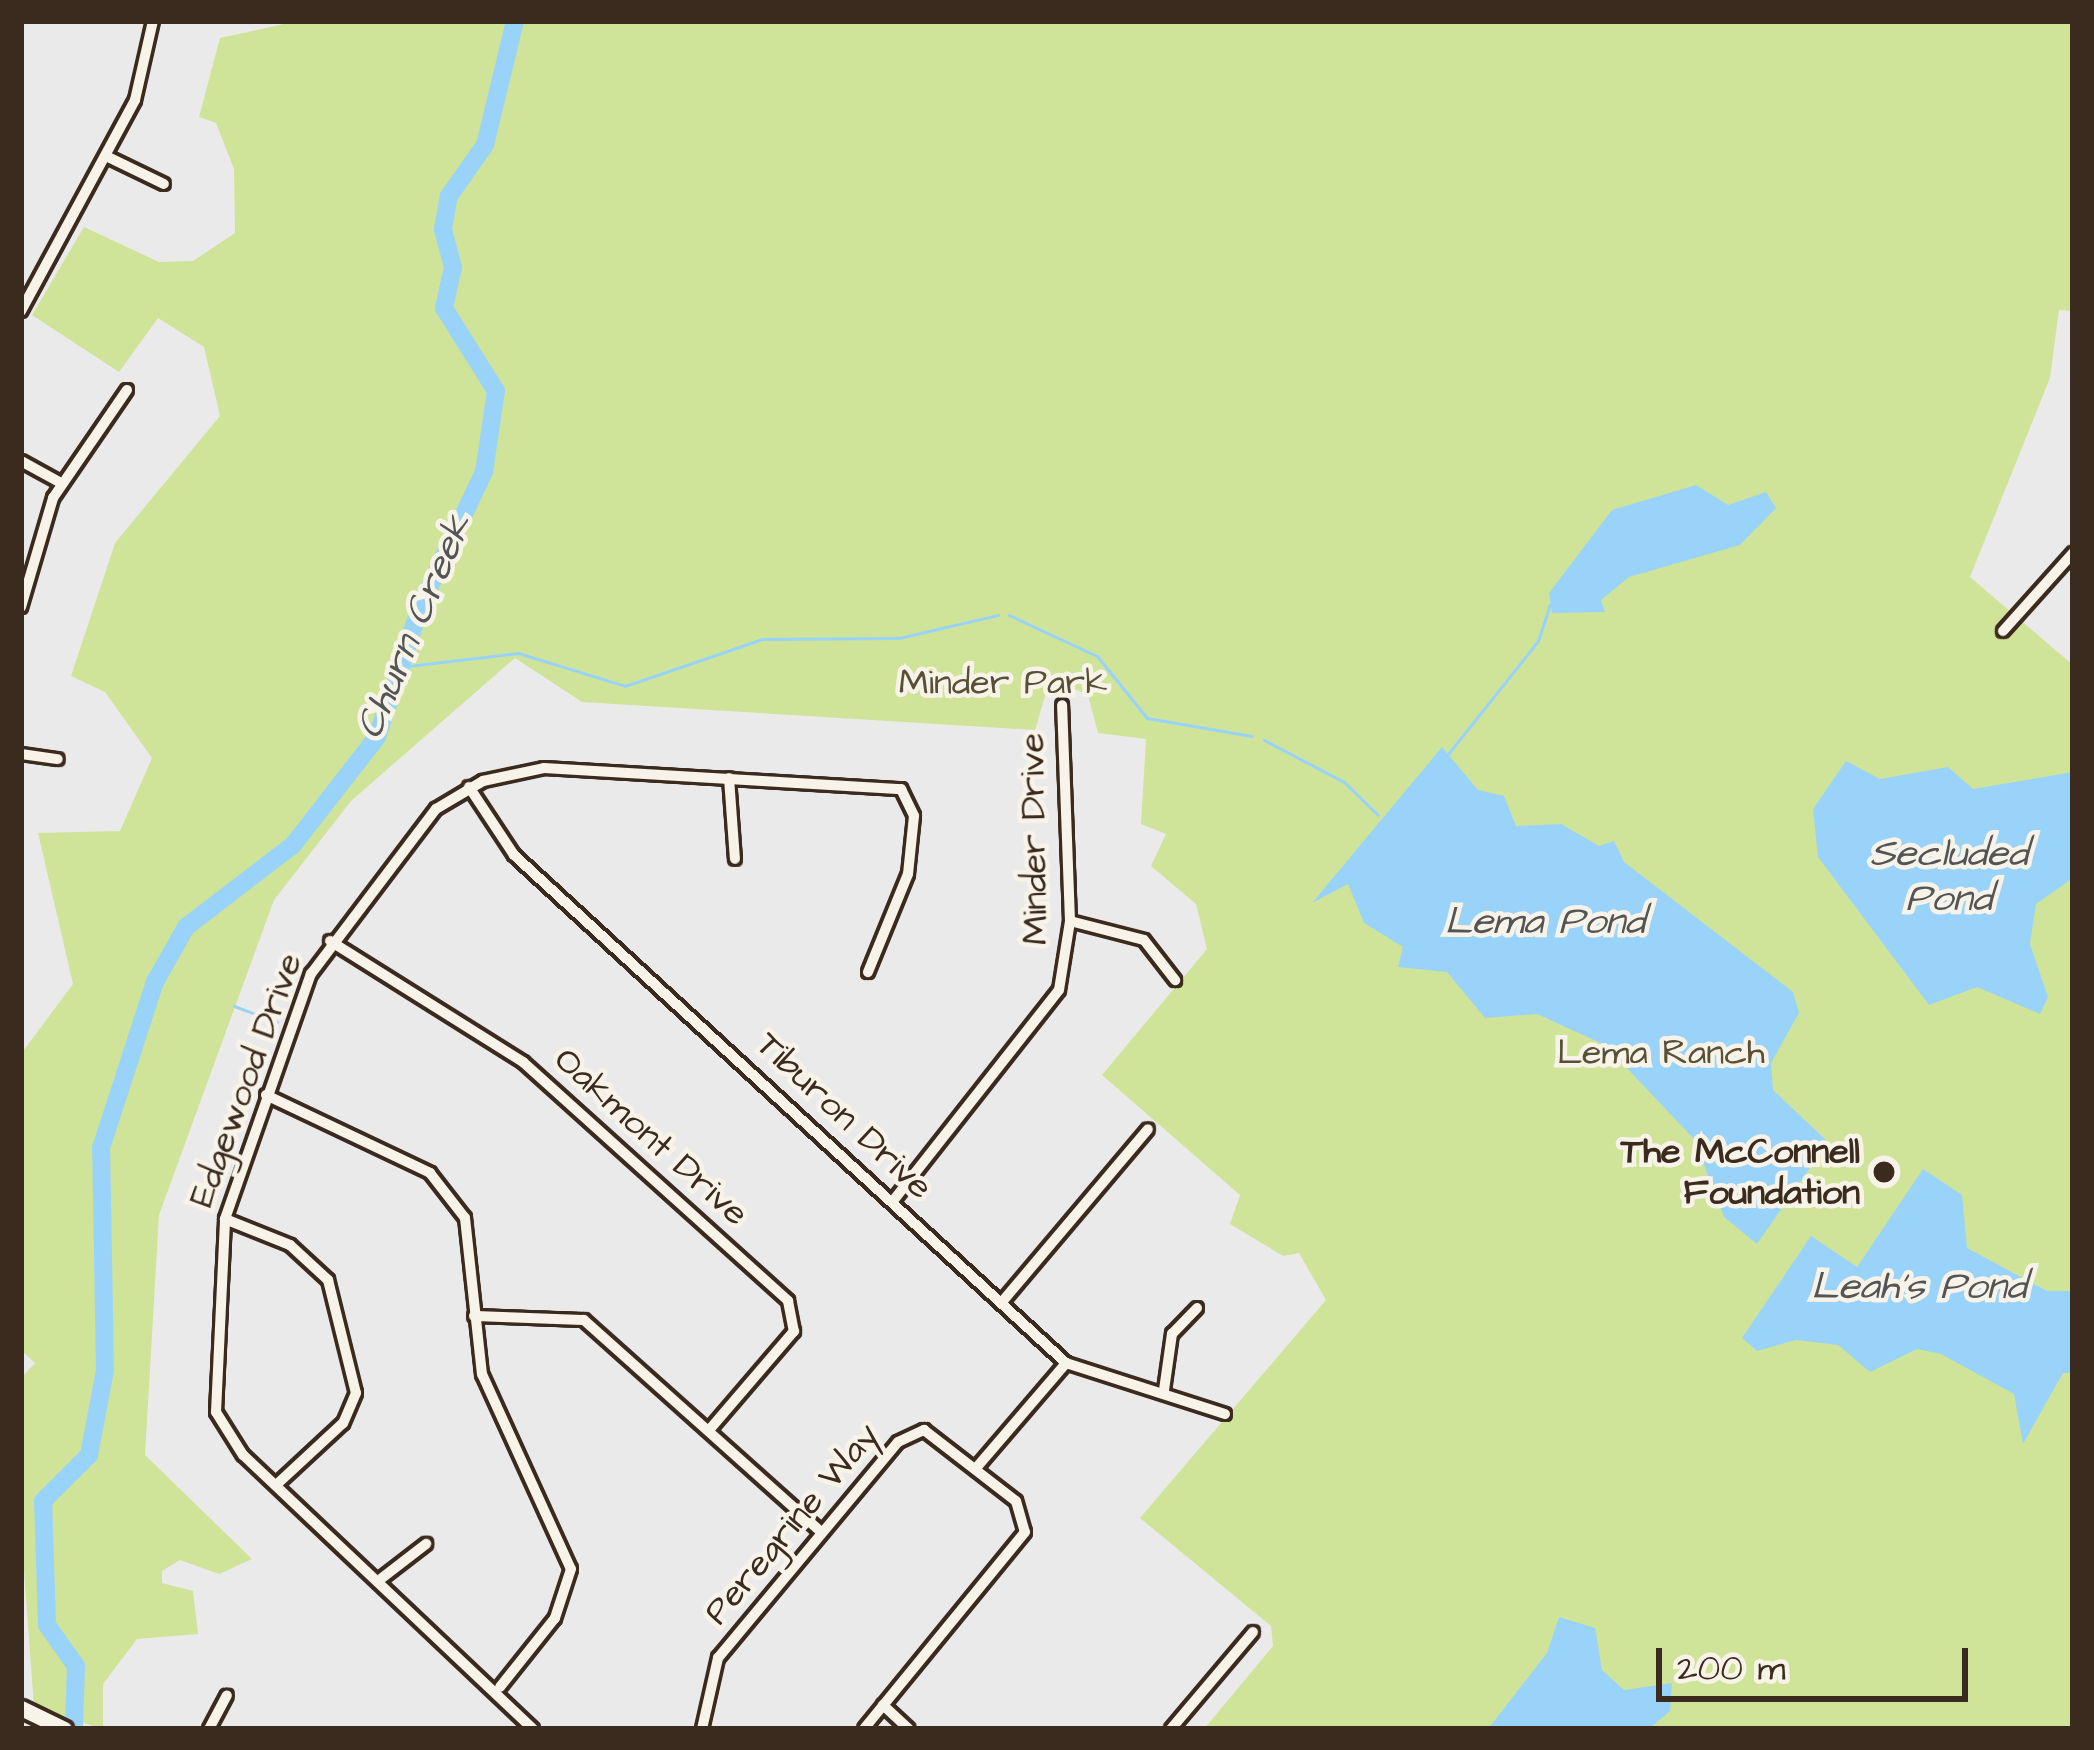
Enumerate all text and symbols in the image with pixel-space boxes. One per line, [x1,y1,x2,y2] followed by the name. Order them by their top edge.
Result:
[347,508,483,746] water label: Churn Creek
[899,661,1107,705] park label: Minder Park
[1011,733,1057,945] street label: Minder Drive
[1870,832,2028,923] water label: Secluded Pond
[1445,899,1645,945] water label: Lema Pond
[180,947,312,1213] street label: Edgewood Drive
[747,1023,941,1209] street label: Tiburon Drive
[1557,1031,1765,1075] park label: Lema Ranch
[545,1038,757,1236] street label: Oakmont Drive
[1621,1129,1860,1214] place label: The McConnell Foundation
[1871,1159,1897,1185] marker: The McConnell Foundation
[1811,1264,2027,1310] water label: Leah's Pond
[695,1415,889,1633] street label: Peregrine Way
[1662,1624,1974,1698] scale bar
[1677,1643,1785,1694] text: 200 m

